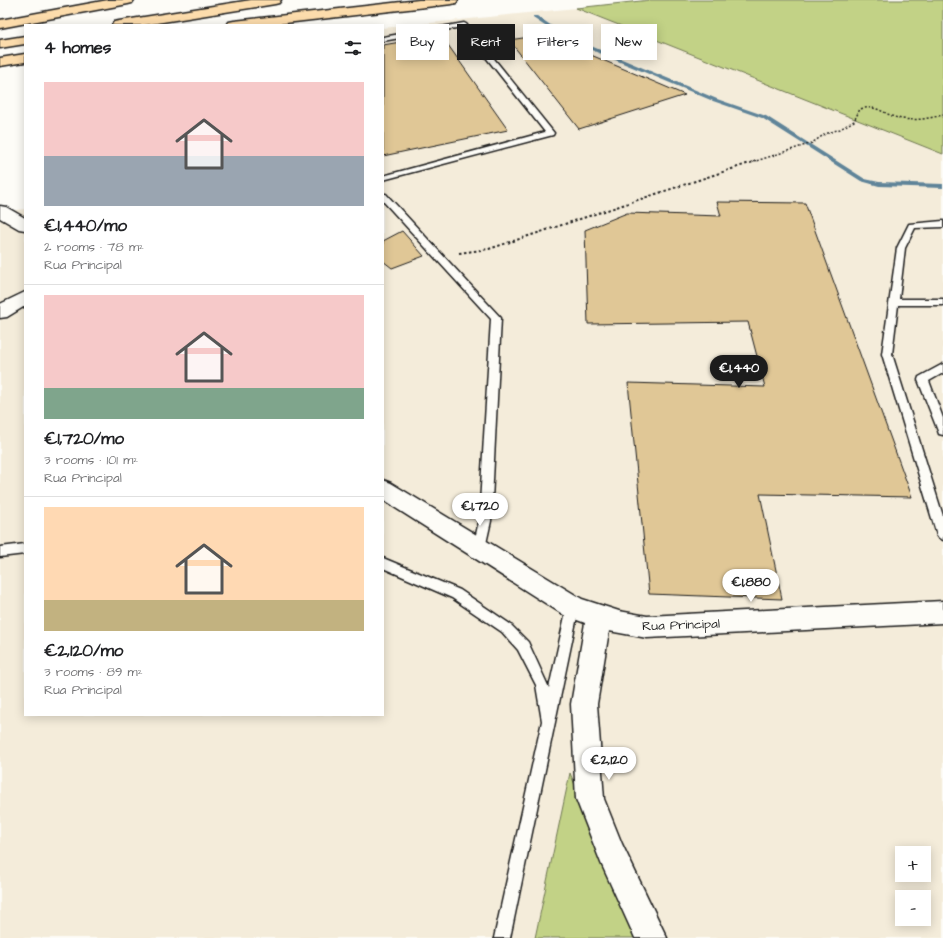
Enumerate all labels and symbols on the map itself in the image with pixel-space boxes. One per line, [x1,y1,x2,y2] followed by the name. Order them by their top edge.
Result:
[706,355,772,389] pin: €1,440
[447,493,513,527] pin: €1,720
[718,569,784,603] pin: €1,880
[642,615,720,635] street label: Rua Principal
[576,747,642,781] pin: €2,120

